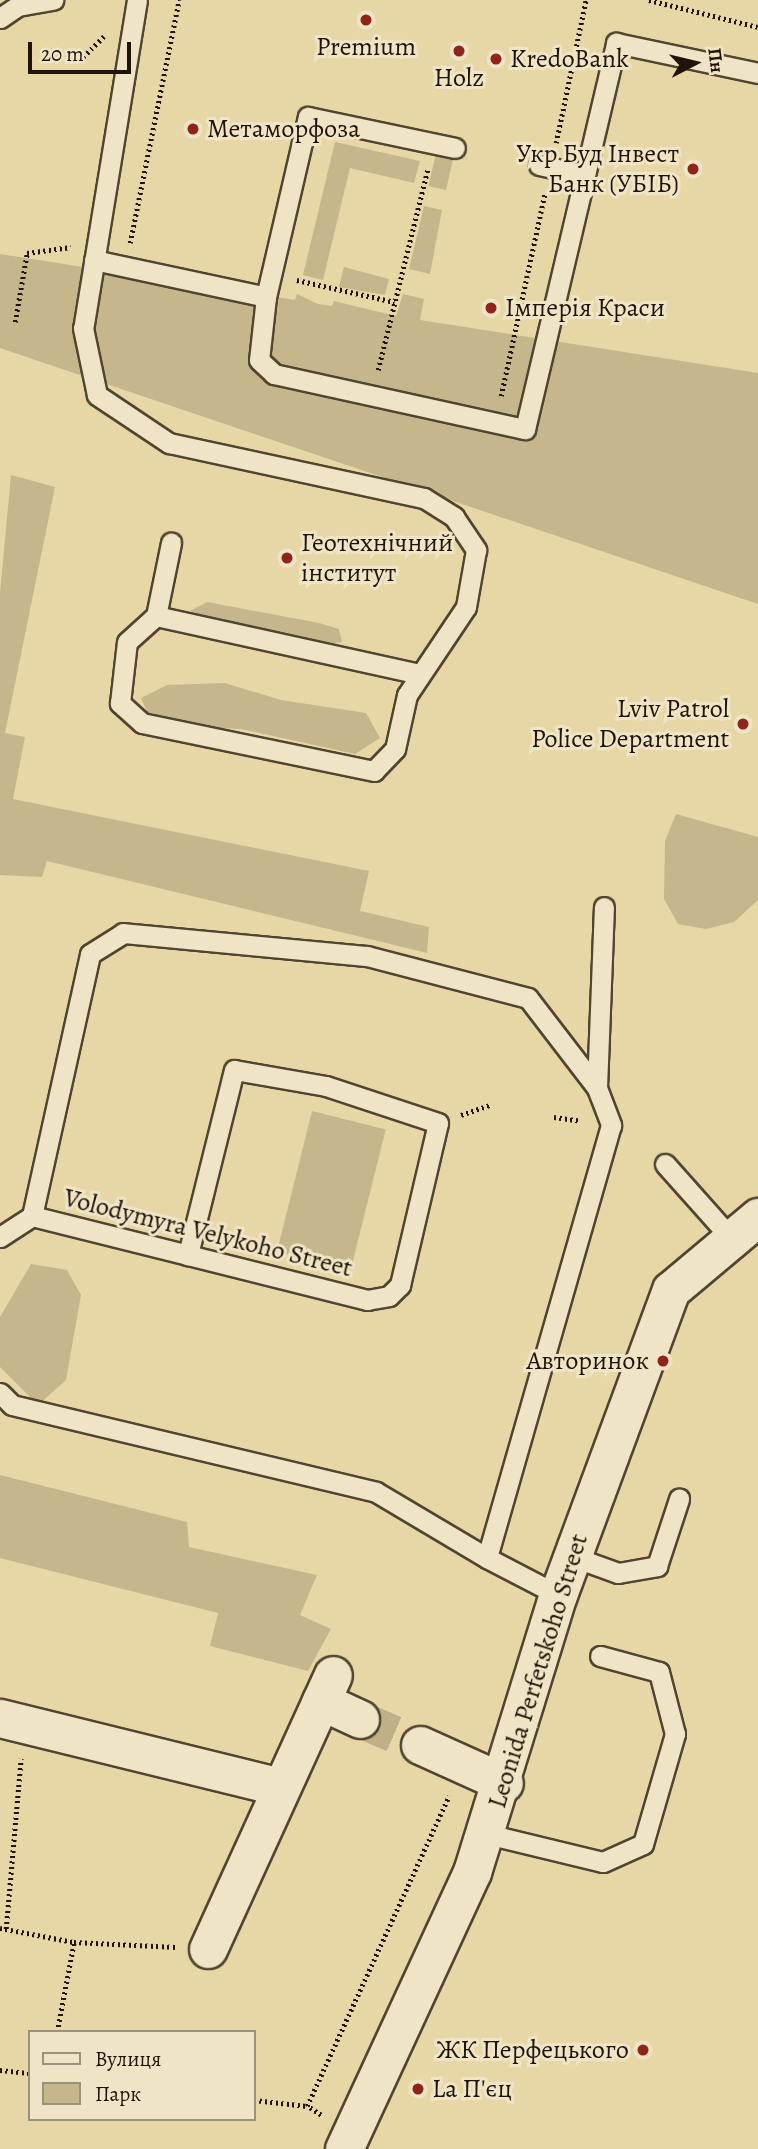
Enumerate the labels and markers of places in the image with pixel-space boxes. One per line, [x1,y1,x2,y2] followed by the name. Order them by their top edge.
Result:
[358,12,374,28] marker: Premium
[316,31,416,63] place label: Premium
[451,43,467,59] marker: Holz
[510,43,629,75] place label: KredoBank
[488,51,504,67] marker: KredoBank
[434,62,484,94] place label: Holz
[207,113,360,145] place label: Метаморфоза
[185,121,201,137] marker: Метаморфоза
[516,138,679,200] place label: Укр Буд Інвест Банк (УБІБ)
[685,161,701,177] marker: Укр Буд Інвест Банк (УБІБ)
[505,292,665,324] place label: Імперія Краси
[483,300,499,316] marker: Імперія Краси
[301,527,453,588] place label: Геотехнічний інститут
[279,550,295,566] marker: Геотехнічний інститут
[531,693,729,754] place label: Lviv Patrol Police Department
[735,716,751,732] marker: Lviv Patrol Police Department
[527,1345,649,1377] place label: Авторинок
[655,1353,671,1369] marker: Авторинок
[436,2034,629,2066] place label: ЖК Перфецького
[635,2042,651,2058] marker: ЖК Перфецького
[432,2073,512,2105] place label: La П'єц
[410,2081,426,2097] marker: La П'єц

